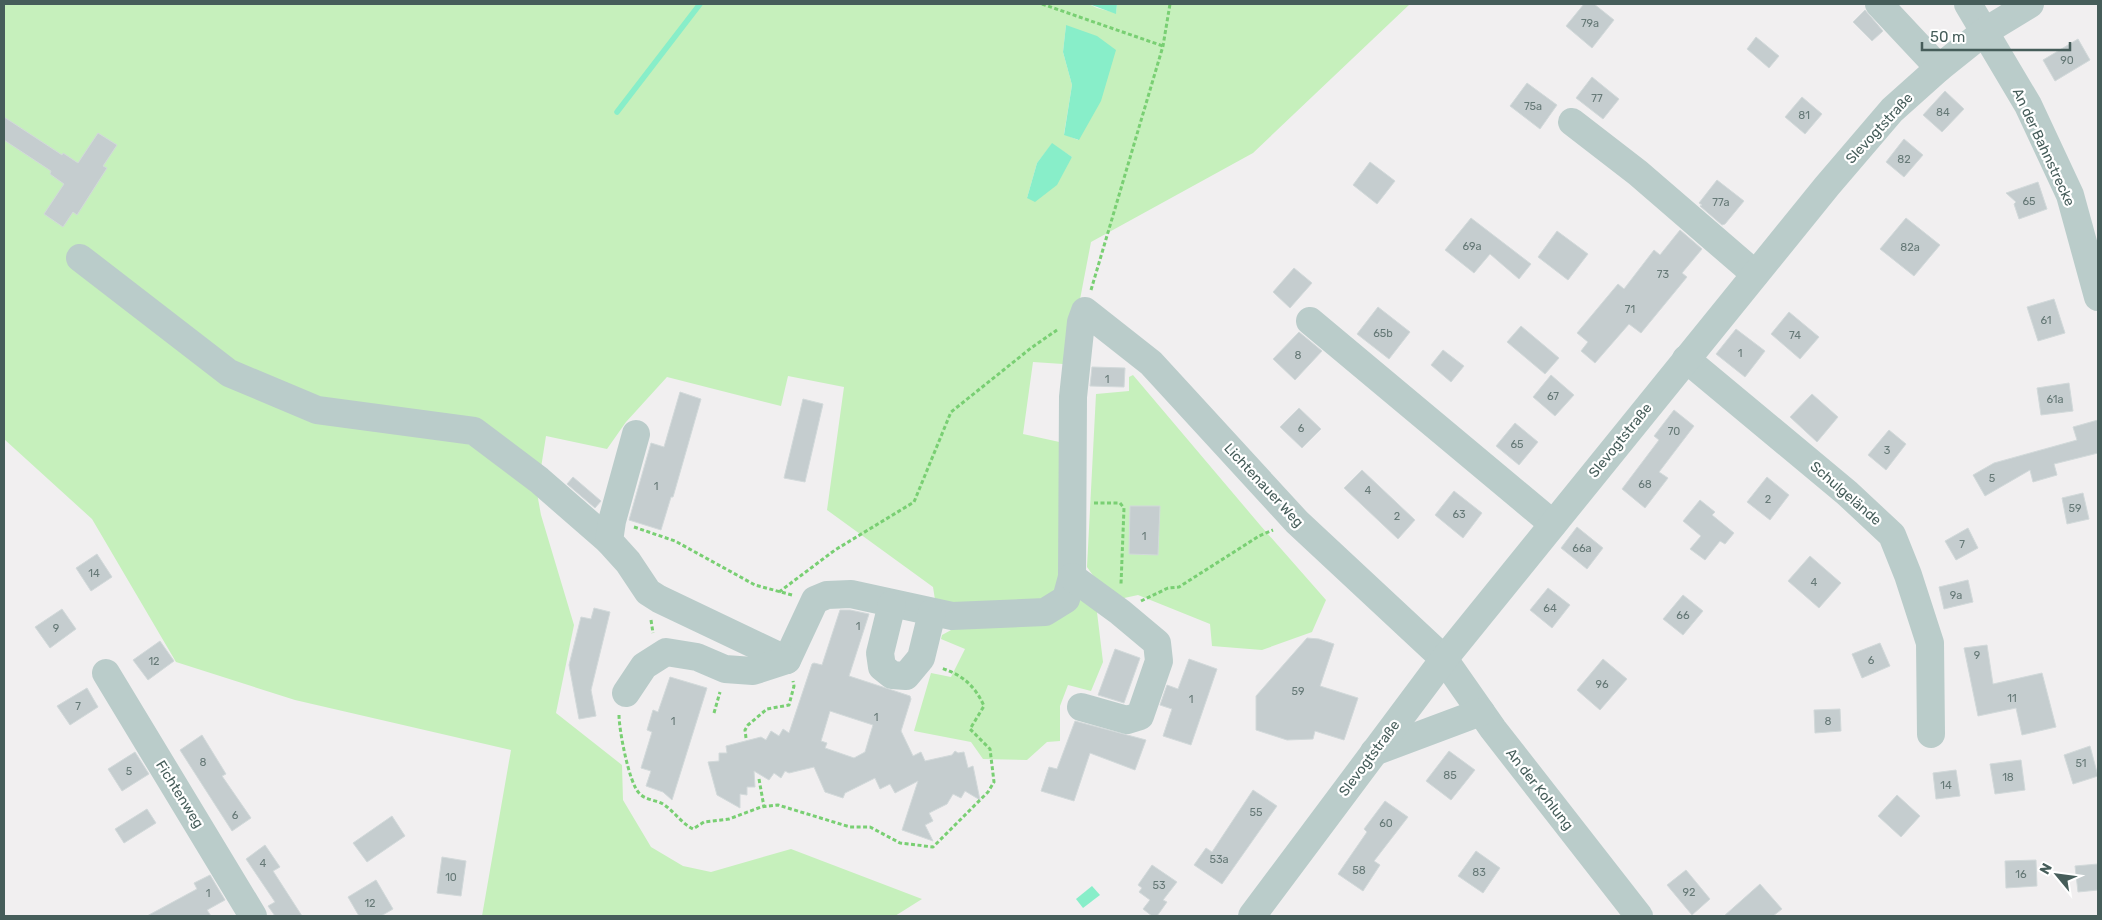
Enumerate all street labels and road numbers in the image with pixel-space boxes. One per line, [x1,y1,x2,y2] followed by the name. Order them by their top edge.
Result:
[2009,86,2078,209] street label: An der Bahnstrecke
[1842,89,1917,167] street label: Slevogtstraße
[1585,400,1656,481] street label: Slevogtstraße
[1220,440,1307,531] street label: Lichtenauer Weg
[1807,458,1885,529] street label: Schulgelände
[1335,717,1404,800] street label: Slevogtstraße
[1502,745,1577,834] street label: An der Kohlung
[152,757,207,831] street label: Fichtenweg

